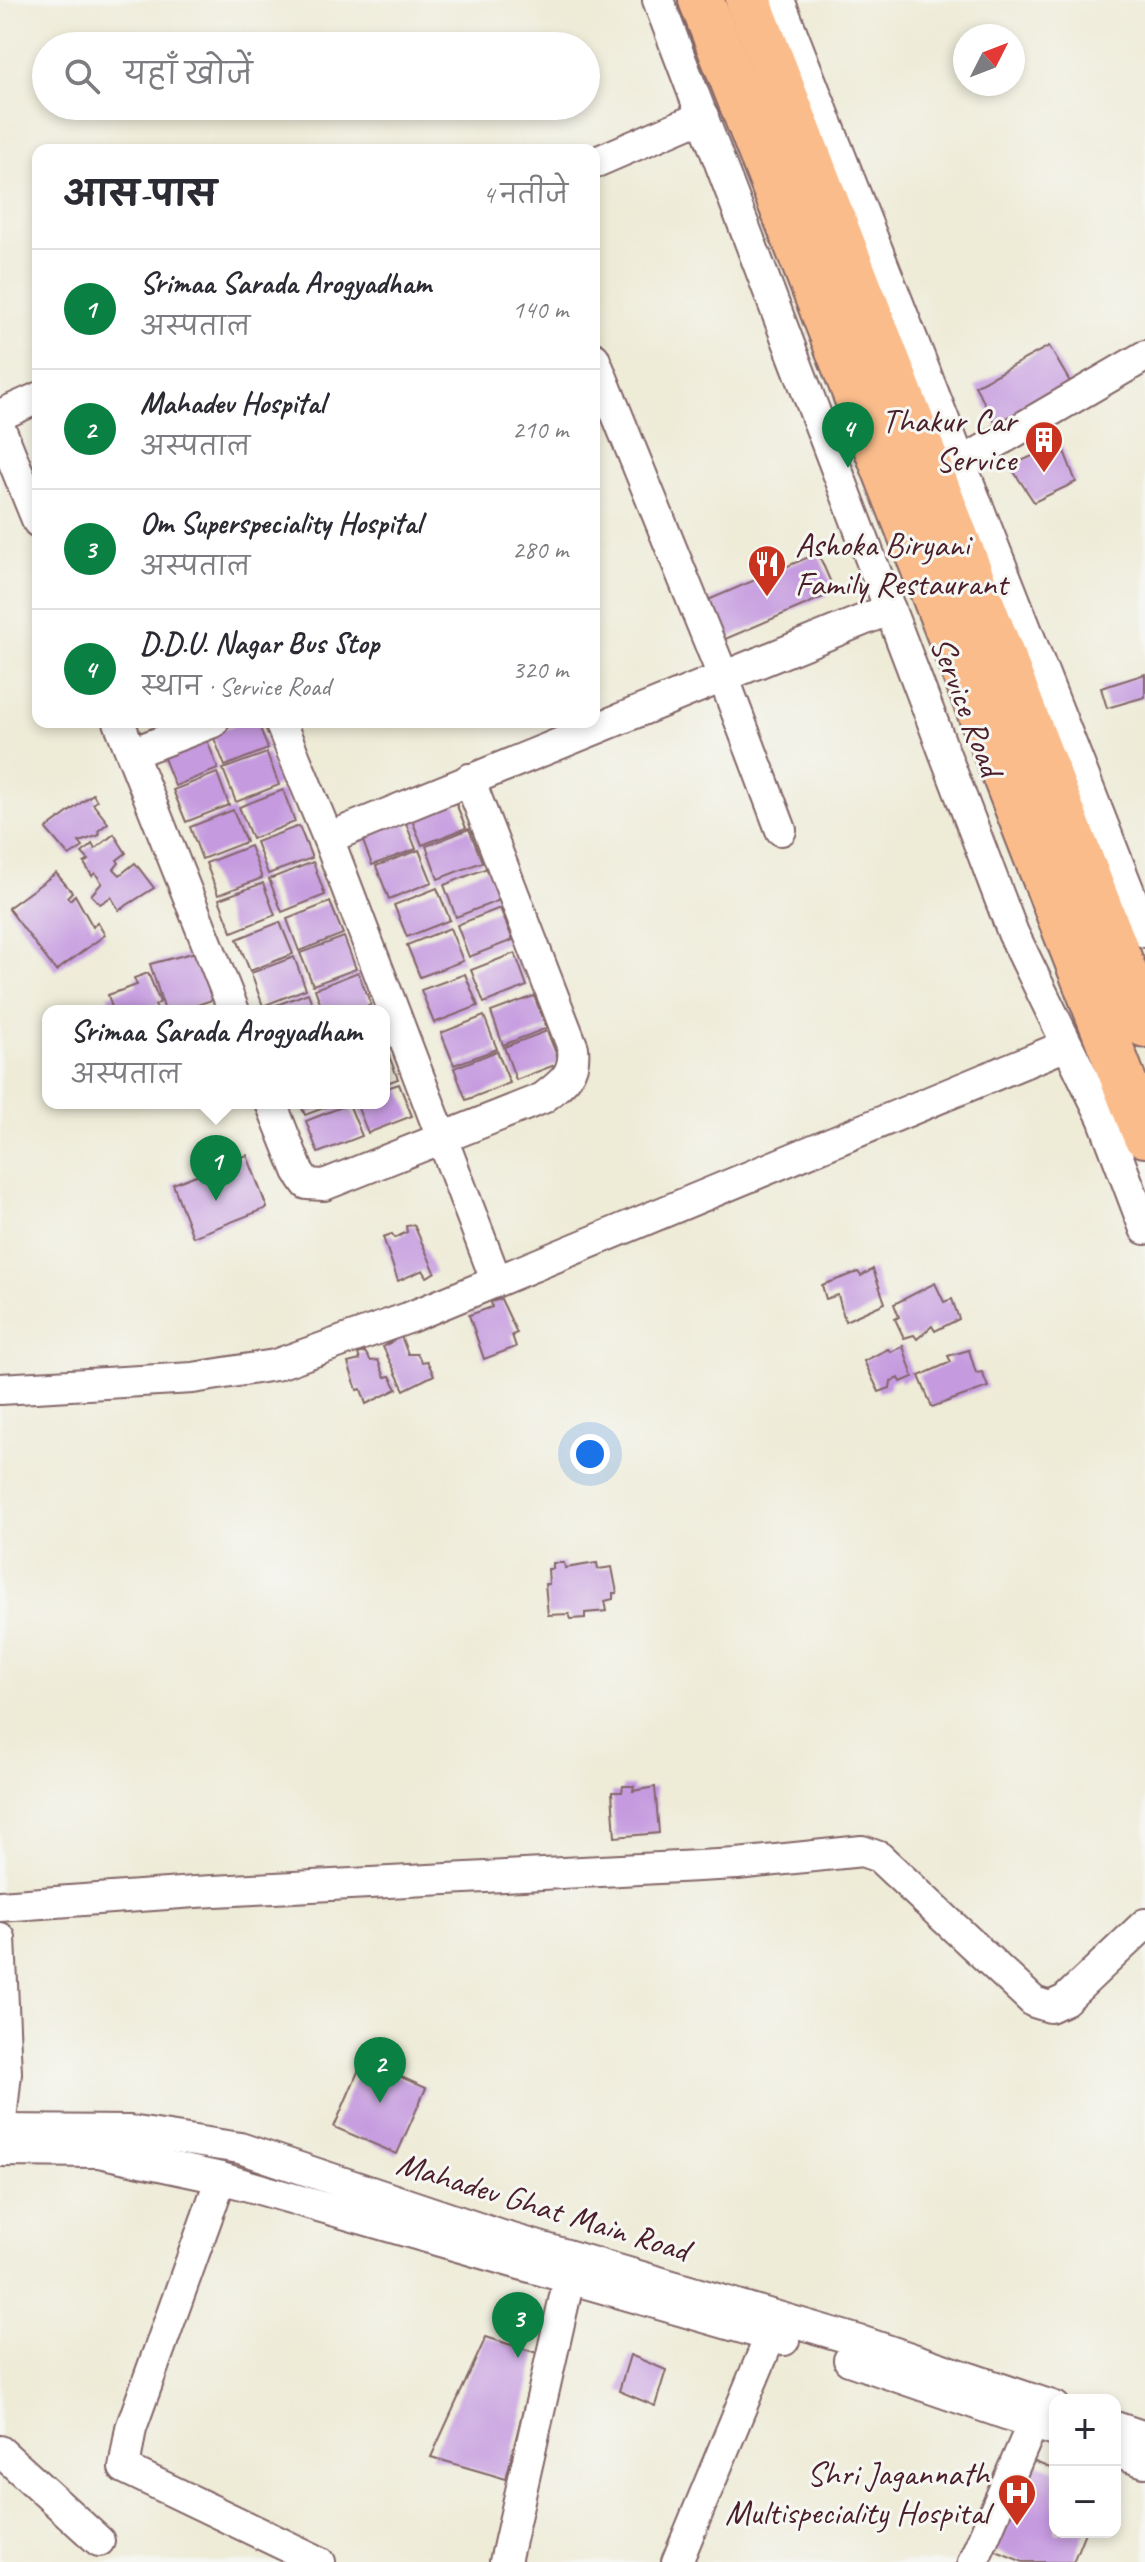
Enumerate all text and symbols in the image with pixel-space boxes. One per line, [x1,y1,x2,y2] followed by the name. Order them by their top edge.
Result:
[953,24,1025,96] north arrow
[32,32,600,120] search box
[60,54,104,98] icon: search
[124,55,253,93] text: यहाँ खोजें
[64,172,217,215] text: आस-पास
[483,178,568,211] text: 4 नतीजे
[140,264,431,302] text: Srimaa Sarada Arogyadham
[84,293,96,326] text: 1
[512,293,568,326] text: 140 m
[140,310,250,343] text: अस्पताल
[140,384,325,422] text: Mahadev Hospital
[881,399,1020,481] place label: Thakur Car Service
[822,402,874,468] pin: 4
[84,413,96,446] text: 2
[512,413,568,446] text: 210 m
[1023,419,1065,474] building icon: Thakur Car Service
[140,430,250,463] text: अस्पताल
[140,504,421,542] text: Om Superspeciality Hospital
[795,523,1011,605] place label: Ashoka Biryani Family Restaurant
[84,533,96,566] text: 3
[512,533,568,566] text: 280 m
[746,543,788,598] restaurant icon: Ashoka Biryani Family Restaurant
[140,550,250,583] text: अस्पताल
[140,624,379,662] text: D.D.U. Nagar Bus Stop
[921,630,1015,786] street label: Service Road
[84,653,96,686] text: 4
[512,653,568,686] text: 320 m
[140,670,330,703] text: स्थान · Service Road
[42,1005,390,1109] popup
[71,1012,361,1050] text: Srimaa Sarada Arogyadham
[71,1058,181,1091] text: अस्पताल
[190,1135,242,1201] pin: 1
[570,1434,610,1474] your location
[354,2037,406,2103] pin: 2
[392,2141,699,2272] street label: Mahadev Ghat Main Road
[492,2292,544,2358] pin: 3
[1049,2394,1121,2538] map controls
[1049,2394,1121,2466] button: +
[725,2452,995,2534] place label: Shri Jagannath Multispeciality Hospital
[1049,2466,1121,2538] button: −
[996,2472,1038,2527] hospital icon: Shri Jagannath Multispeciality Hospital

